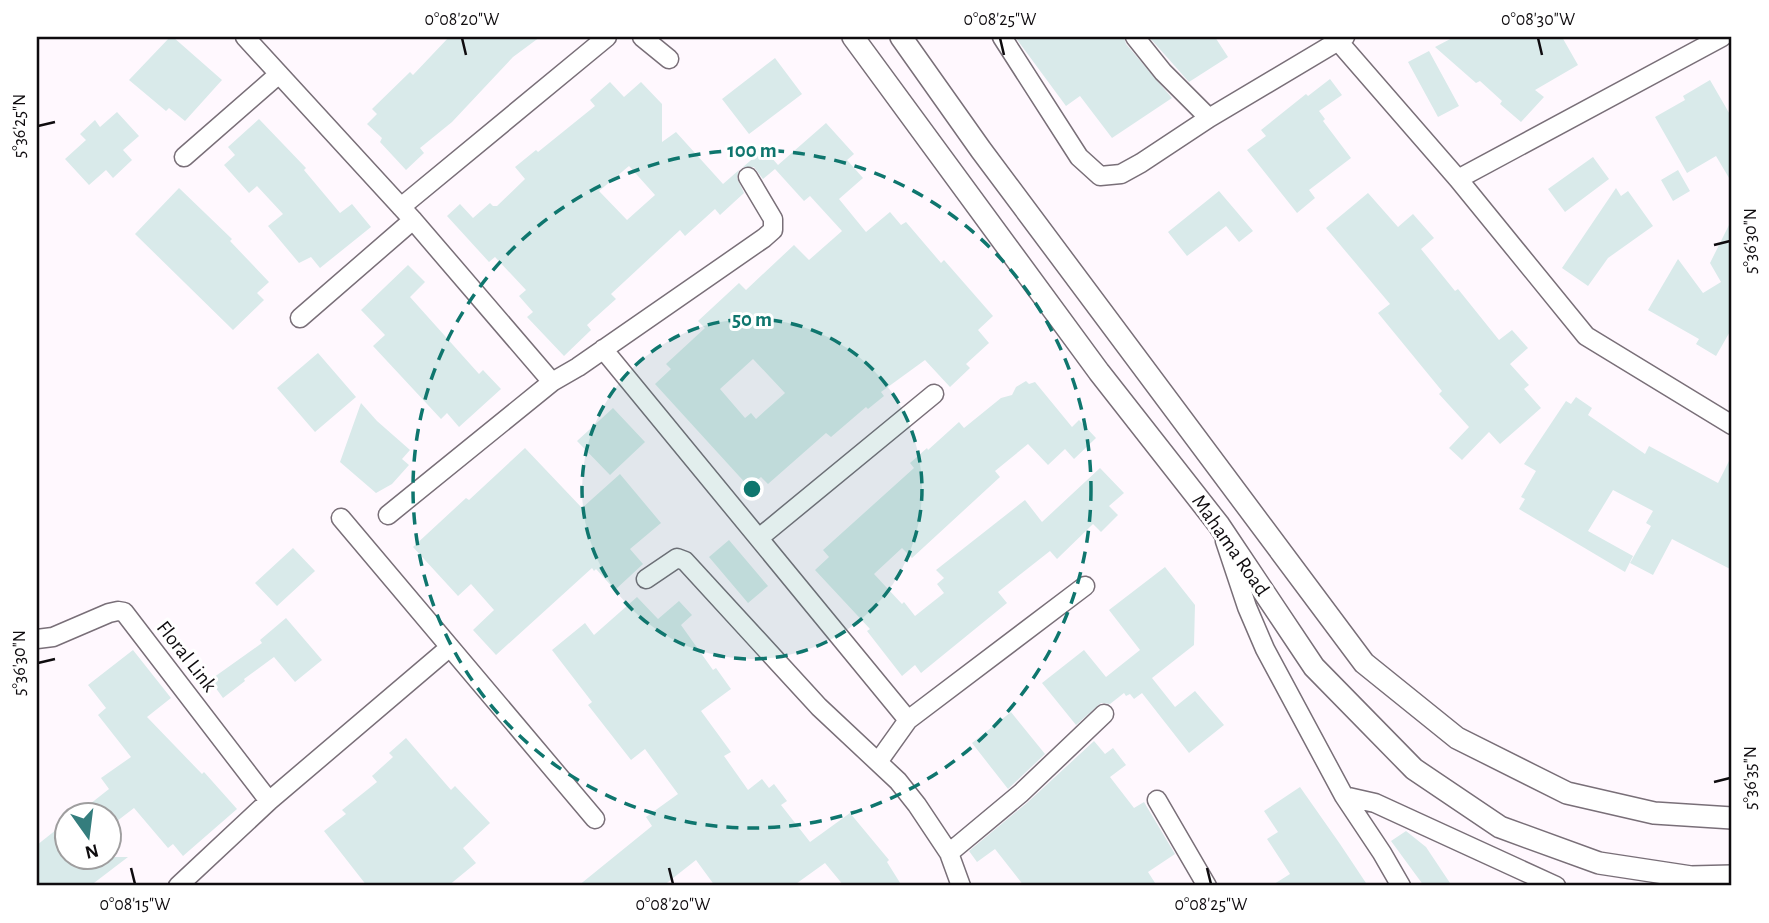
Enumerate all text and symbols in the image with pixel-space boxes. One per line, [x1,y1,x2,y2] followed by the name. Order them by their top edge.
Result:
[425,11,499,29] text: 0°08'20"W
[964,11,1036,29] text: 0°08'25"W
[1501,11,1575,29] text: 0°08'30"W
[11,94,29,158] text: 5°36'25"N
[727,140,777,161] text: 100 m
[1742,208,1760,274] text: 5°36'30"N
[732,309,772,330] text: 50 m
[740,477,764,501] centre of rings
[1188,491,1273,600] street label: Mahama Road
[153,617,221,696] street label: Floral Link
[11,630,29,696] text: 5°36'30"N
[1742,746,1760,810] text: 5°36'35"N
[52,800,122,870] north arrow
[83,840,100,862] text: N
[100,896,170,914] text: 0°08'15"W
[636,896,710,914] text: 0°08'20"W
[1175,896,1247,914] text: 0°08'25"W

